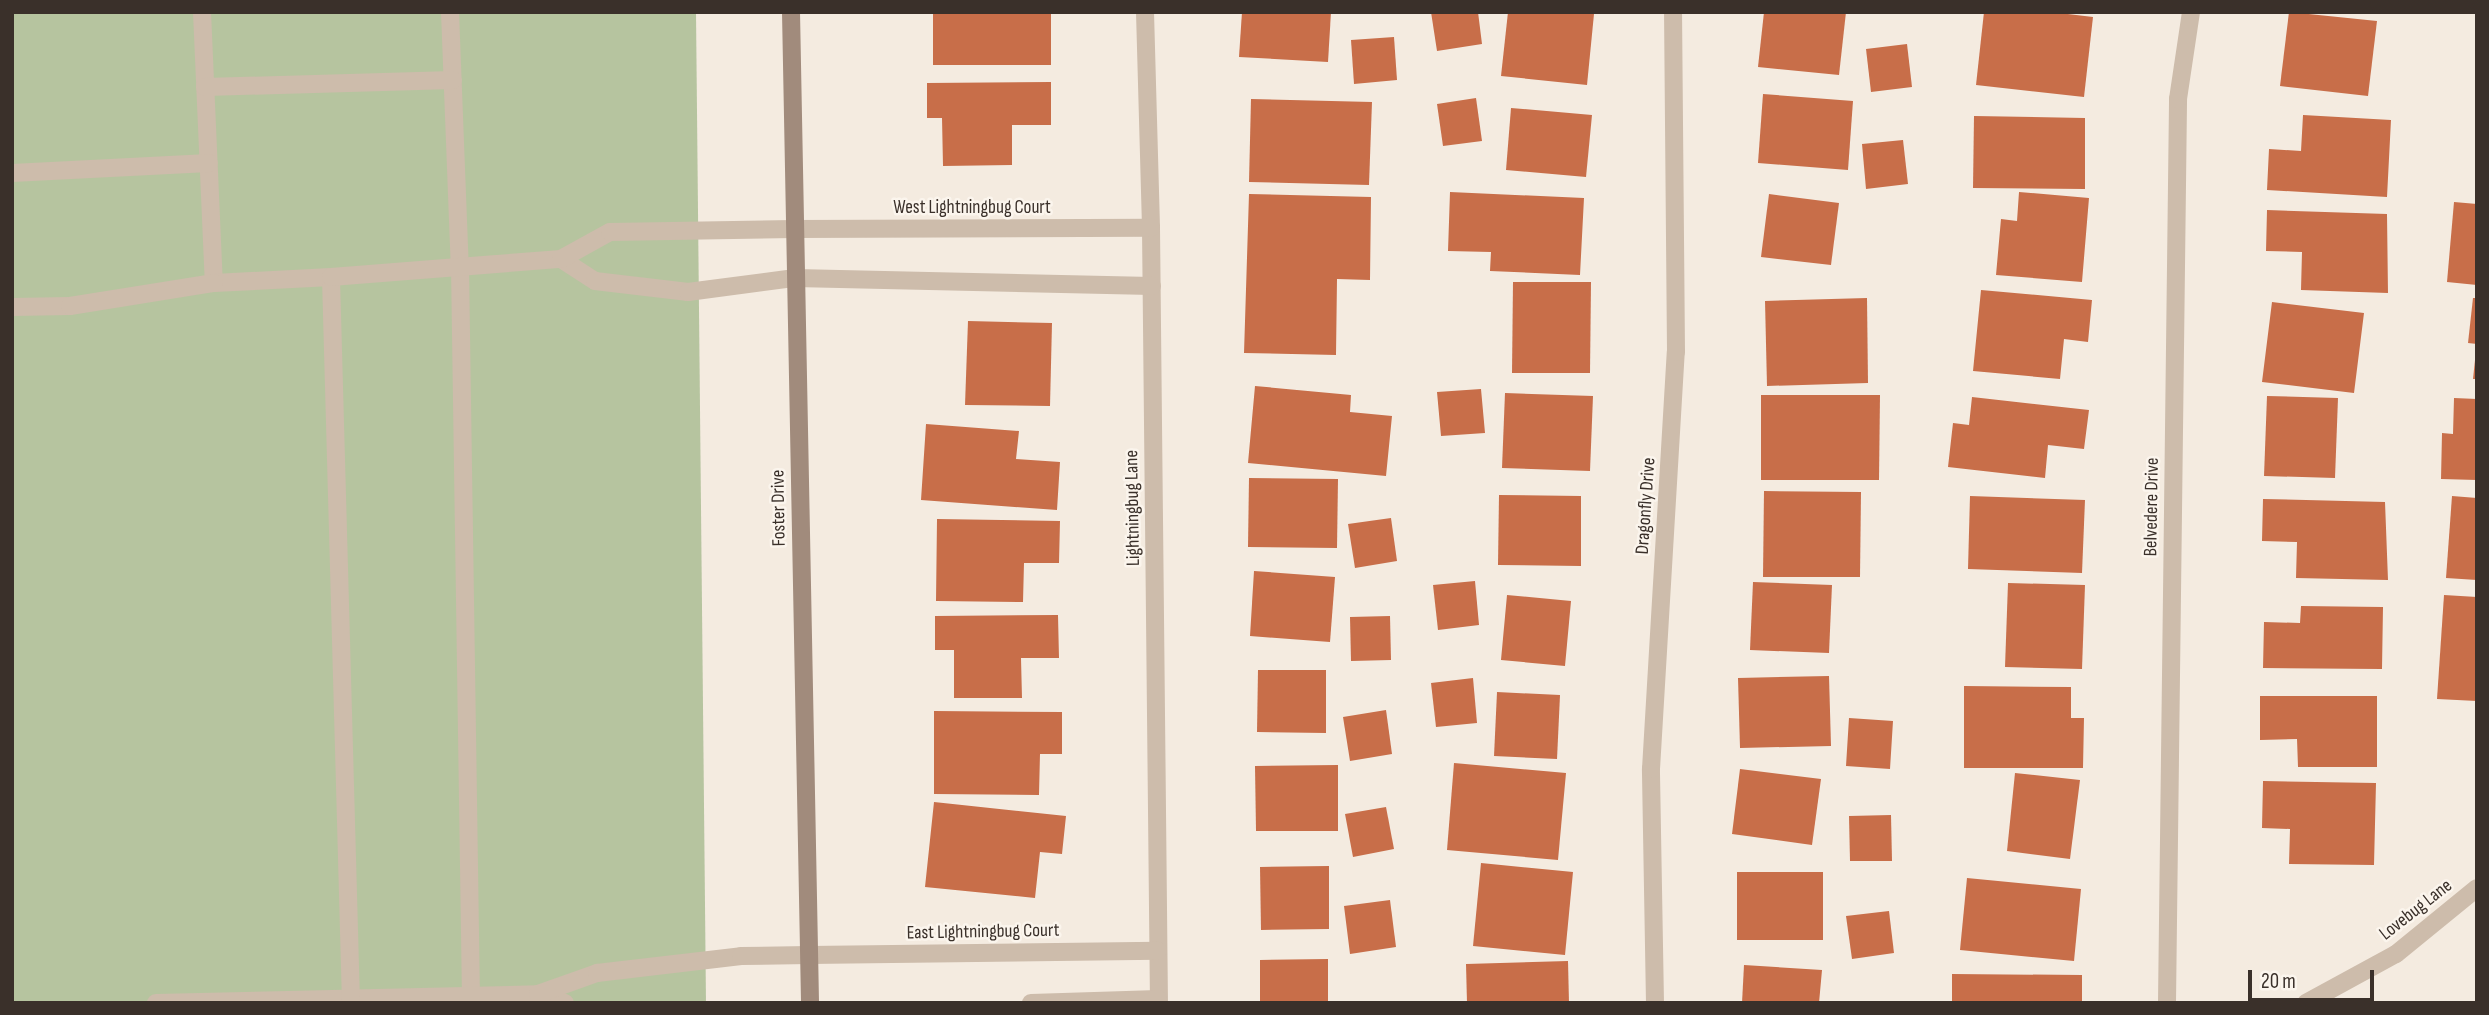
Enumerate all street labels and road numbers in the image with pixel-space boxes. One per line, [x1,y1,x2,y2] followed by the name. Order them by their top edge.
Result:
[893,197,1051,219] street label: West Lightningbug Court
[1121,450,1145,566] street label: Lightningbug Lane
[1631,457,1661,555] street label: Dragonfly Drive
[2140,457,2164,557] street label: Belvedere Drive
[767,470,791,546] street label: Foster Drive
[2375,875,2457,945] street label: Lovebug Lane
[906,919,1060,945] street label: East Lightningbug Court

